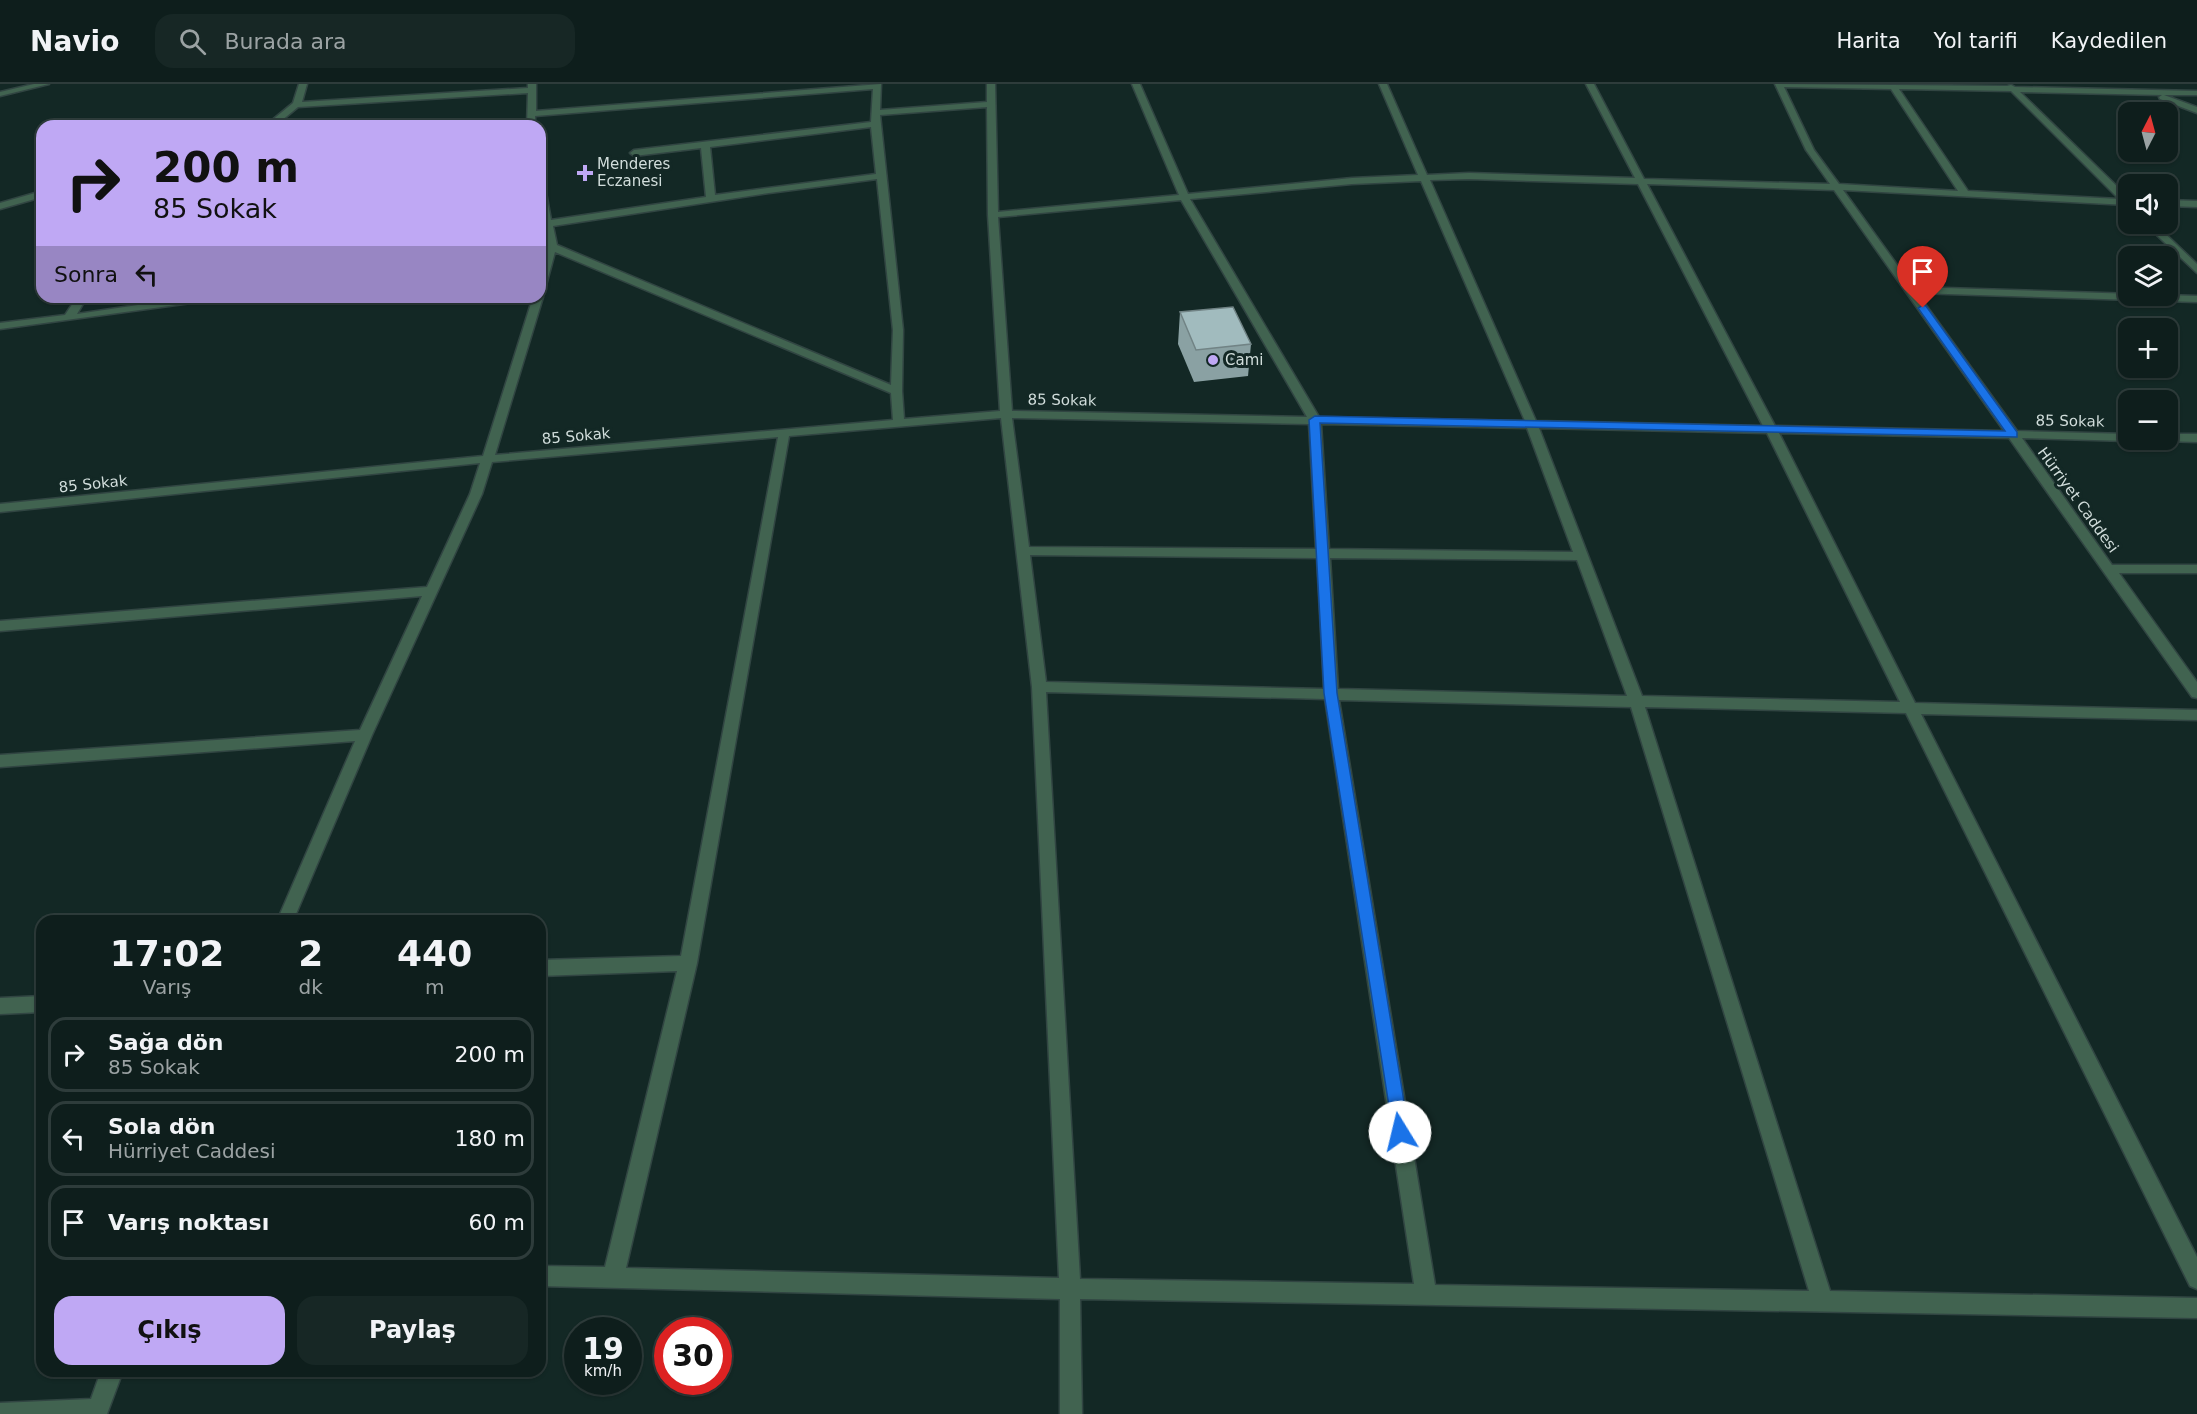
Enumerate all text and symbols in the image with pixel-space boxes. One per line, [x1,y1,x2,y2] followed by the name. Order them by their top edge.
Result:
[155,14,575,68] search box
[30,25,119,58] text: Navio
[176,25,209,58] icon: search
[224,29,346,54] text: Burada ara
[1836,29,1901,53] text: Harita
[1934,29,2018,53] text: Yol tarifi
[2051,29,2167,53] text: Kaydedilen
[2118,102,2178,162] north arrow
[2118,102,2178,450] map controls
[153,143,299,192] text: 200 m
[54,144,132,222] icon: right
[597,155,670,190] place label: Menderes Eczanesi
[578,166,592,180] marker: Menderes Eczanesi
[2118,174,2178,234] button: sound
[153,193,277,224] text: 85 Sokak
[1897,246,1948,308] pin
[2118,246,2178,306] button: layers
[1906,255,1939,288] icon: arrive
[130,258,163,291] icon: left
[54,262,118,287] text: Sonra
[2118,318,2178,378] button: +
[1225,351,1263,369] place label: Cami
[1206,353,1220,367] marker: Cami
[1027,390,1097,410] street label: 85 Sokak
[2118,390,2178,450] button: −
[2035,411,2105,431] street label: 85 Sokak
[541,424,611,448] street label: 85 Sokak
[2034,444,2122,556] street label: Hürriyet Caddesi
[58,471,128,497] street label: 85 Sokak
[110,933,224,974] text: 17:02
[298,933,323,974] text: 2
[397,933,472,974] text: 440
[143,975,191,999] text: Varış
[299,975,323,999] text: dk
[425,975,444,999] text: m
[108,1030,223,1055] text: Sağa dön
[57,1038,90,1071] icon: right
[455,1042,525,1067] text: 200 m
[108,1055,200,1079] text: 85 Sokak
[1368,1100,1432,1164] position arrow
[108,1114,216,1139] text: Sola dön
[57,1122,90,1155] icon: left
[455,1126,525,1151] text: 180 m
[108,1139,276,1163] text: Hürriyet Caddesi
[57,1206,90,1239] icon: arrive
[108,1210,269,1235] text: Varış noktası
[469,1210,525,1235] text: 60 m
[54,1296,285,1365] button: Çıkış
[297,1296,528,1365] button: Paylaş
[654,1317,732,1395] speed limit sign: 30
[582,1331,624,1366] text: 19
[584,1362,622,1380] text: km/h

